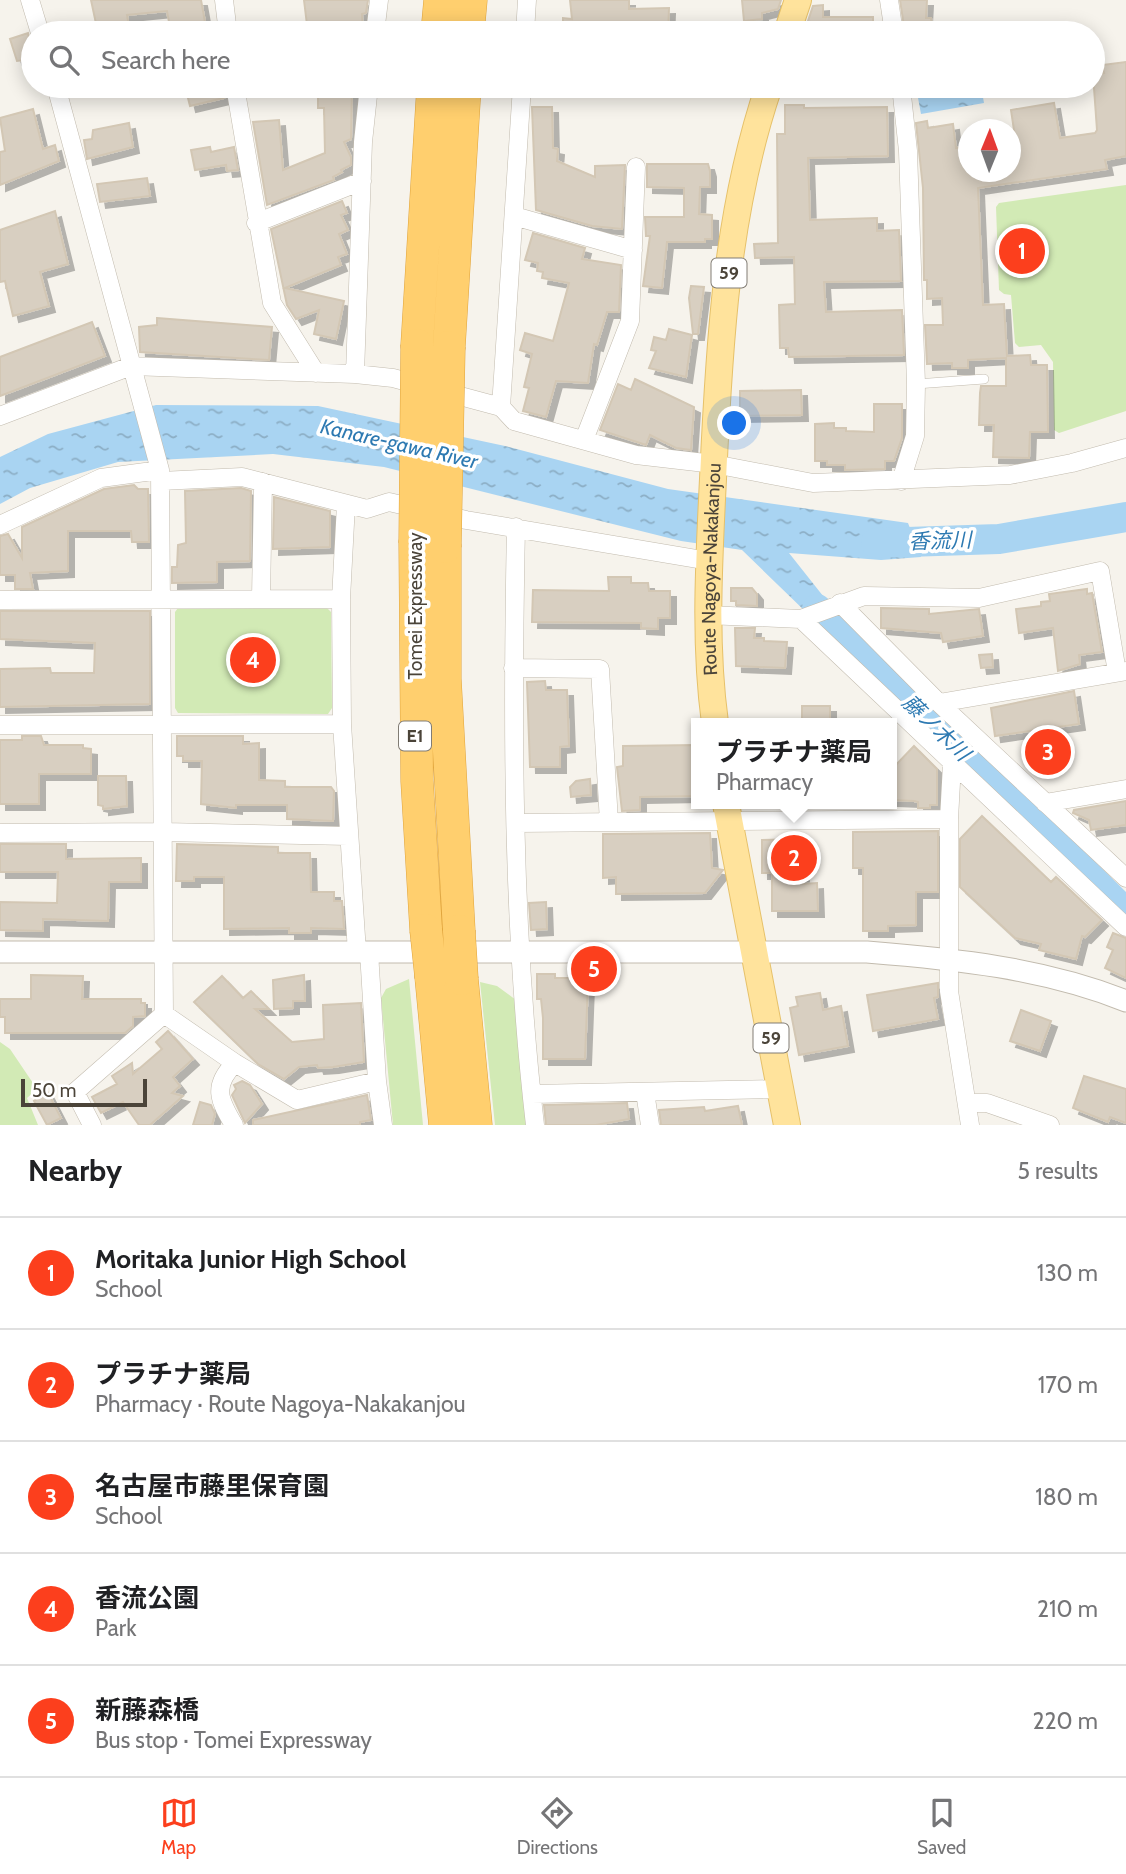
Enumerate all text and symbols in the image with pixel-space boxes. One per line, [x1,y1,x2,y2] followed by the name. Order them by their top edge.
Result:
[21,21,1105,98] search box
[45,41,83,79] icon: search
[101,44,230,76] text: Search here
[958,119,1021,182] north arrow
[999,225,1045,277] pin: 1
[712,258,746,288] road number: 59
[717,406,751,440] your location
[318,413,482,474] water label: Kanare-gawa River
[697,462,726,676] street label: Route Nagoya-Nakakanjou
[908,527,974,554] water label: 香流川
[404,532,427,680] street label: Tomei Expressway
[230,634,276,686] pin: 4
[897,689,977,767] water label: 藤ノ木川
[691,718,897,809] popup
[399,722,431,750] road number: E1
[1025,726,1071,778] pin: 3
[716,736,872,768] text: プラチナ薬局
[716,768,813,796] text: Pharmacy
[771,832,817,884] pin: 2
[571,943,617,995] pin: 5
[754,1023,788,1052] road number: 59
[21,1076,147,1108] scale bar
[32,1079,76,1102] text: 50 m
[28,1152,122,1189] text: Nearby
[1017,1157,1098,1185] text: 5 results
[95,1243,406,1275] text: Moritaka Junior High School
[47,1259,55,1287] text: 1
[1037,1259,1098,1287] text: 130 m
[95,1275,162,1303] text: School
[95,1358,251,1390] text: プラチナ薬局
[45,1371,57,1399] text: 2
[1038,1371,1098,1399] text: 170 m
[95,1390,466,1418] text: Pharmacy · Route Nagoya-Nakakanjou
[95,1470,329,1502] text: 名古屋市藤里保育園
[45,1483,57,1511] text: 3
[1035,1483,1098,1511] text: 180 m
[95,1502,162,1530] text: School
[95,1582,199,1614] text: 香流公園
[44,1595,58,1623] text: 4
[1037,1595,1098,1623] text: 210 m
[95,1614,136,1642] text: Park
[95,1694,199,1726] text: 新藤森橋
[45,1707,57,1735] text: 5
[1032,1707,1098,1735] text: 220 m
[95,1726,372,1754] text: Bus stop · Tomei Expressway
[160,1794,198,1859] tab: Map
[517,1794,598,1859] tab: Directions
[917,1794,966,1859] tab: Saved

